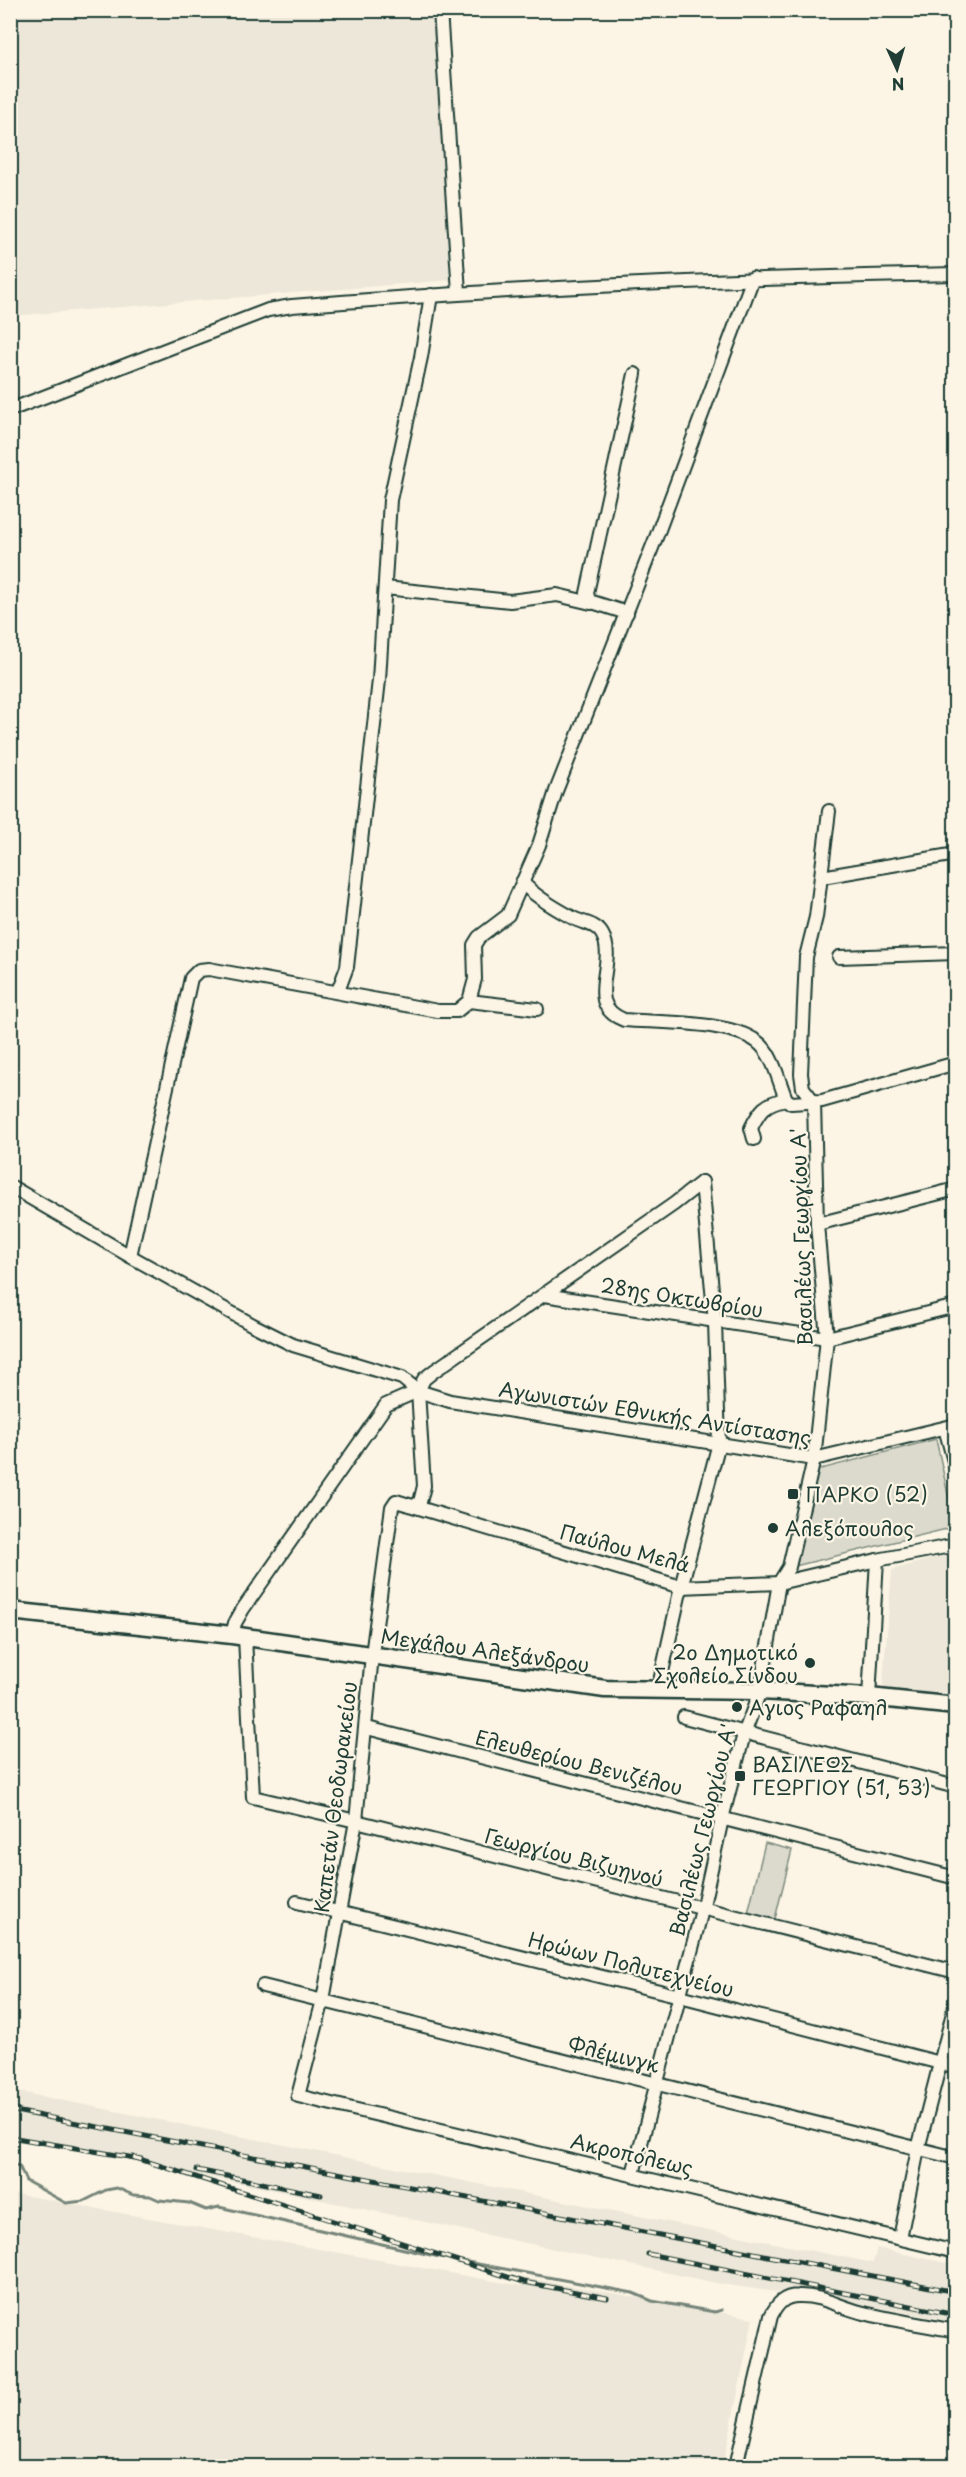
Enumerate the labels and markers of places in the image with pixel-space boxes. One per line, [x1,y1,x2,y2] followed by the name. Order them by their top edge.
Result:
[805,1479,928,1509] place label: ΠΑΡΚΟ (52)
[786,1487,800,1501] marker: ΠΑΡΚΟ (52)
[785,1513,914,1543] place label: Αλεξόπουλος
[766,1521,780,1535] marker: Αλεξόπουλος
[654,1637,798,1690] place label: 2o Δημοτικό Σχολείο Σίνδου
[803,1656,817,1670] marker: 2o Δημοτικό Σχολείο Σίνδου
[749,1692,888,1722] place label: Αγιος Ραφαηλ
[730,1700,744,1714] marker: Αγιος Ραφαηλ
[752,1749,930,1802] place label: ΒΑΣΙΛΕΩΣ ΓΕΩΡΓΙΟΥ (51, 53)
[733,1769,747,1783] marker: ΒΑΣΙΛΕΩΣ ΓΕΩΡΓΙΟΥ (51, 53)

